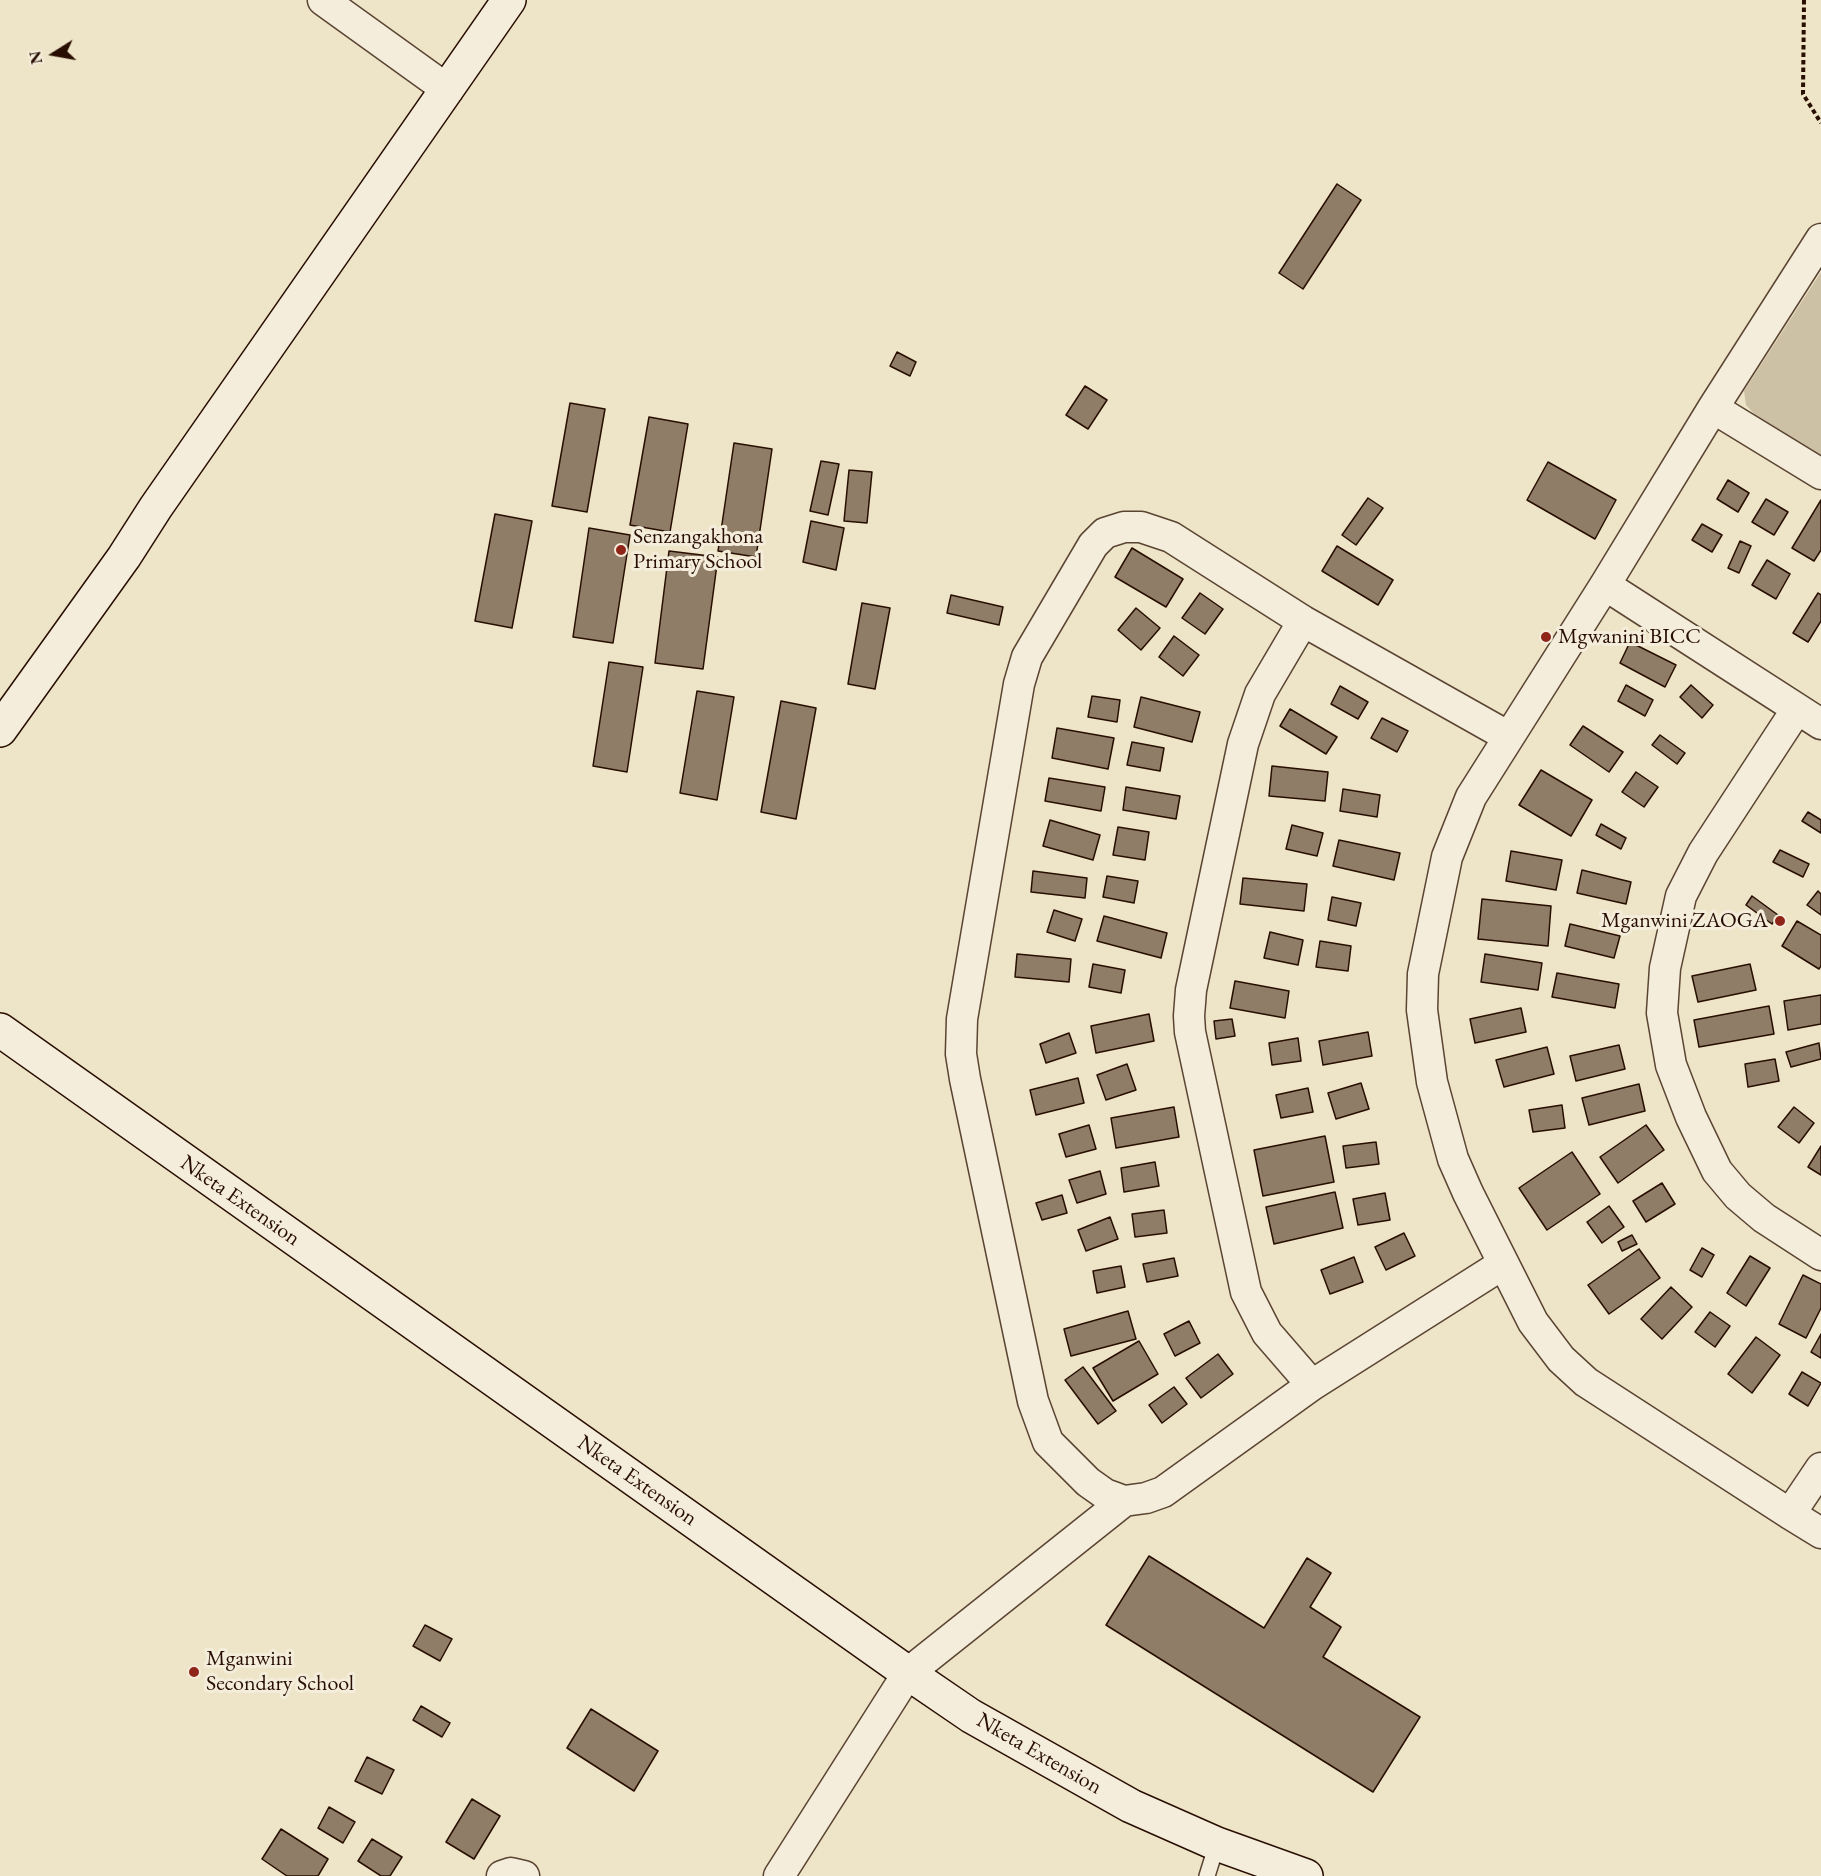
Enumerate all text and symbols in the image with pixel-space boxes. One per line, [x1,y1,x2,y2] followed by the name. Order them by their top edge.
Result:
[24,24,84,84] north arrow
[24,49,47,66] text: N
[633,524,763,576] place label: Senzangakhona Primary School
[614,543,628,557] marker: Senzangakhona Primary School
[1558,624,1701,650] place label: Mgwanini BICC
[1539,630,1553,644] marker: Mgwanini BICC
[1601,908,1768,934] place label: Mganwini ZAOGA
[1773,914,1787,928] marker: Mganwini ZAOGA
[175,1150,305,1252] street label: Nketa Extension
[572,1430,702,1532] street label: Nketa Extension
[206,1646,354,1698] place label: Mganwini Secondary School
[187,1665,201,1679] marker: Mganwini Secondary School
[972,1707,1106,1801] street label: Nketa Extension

